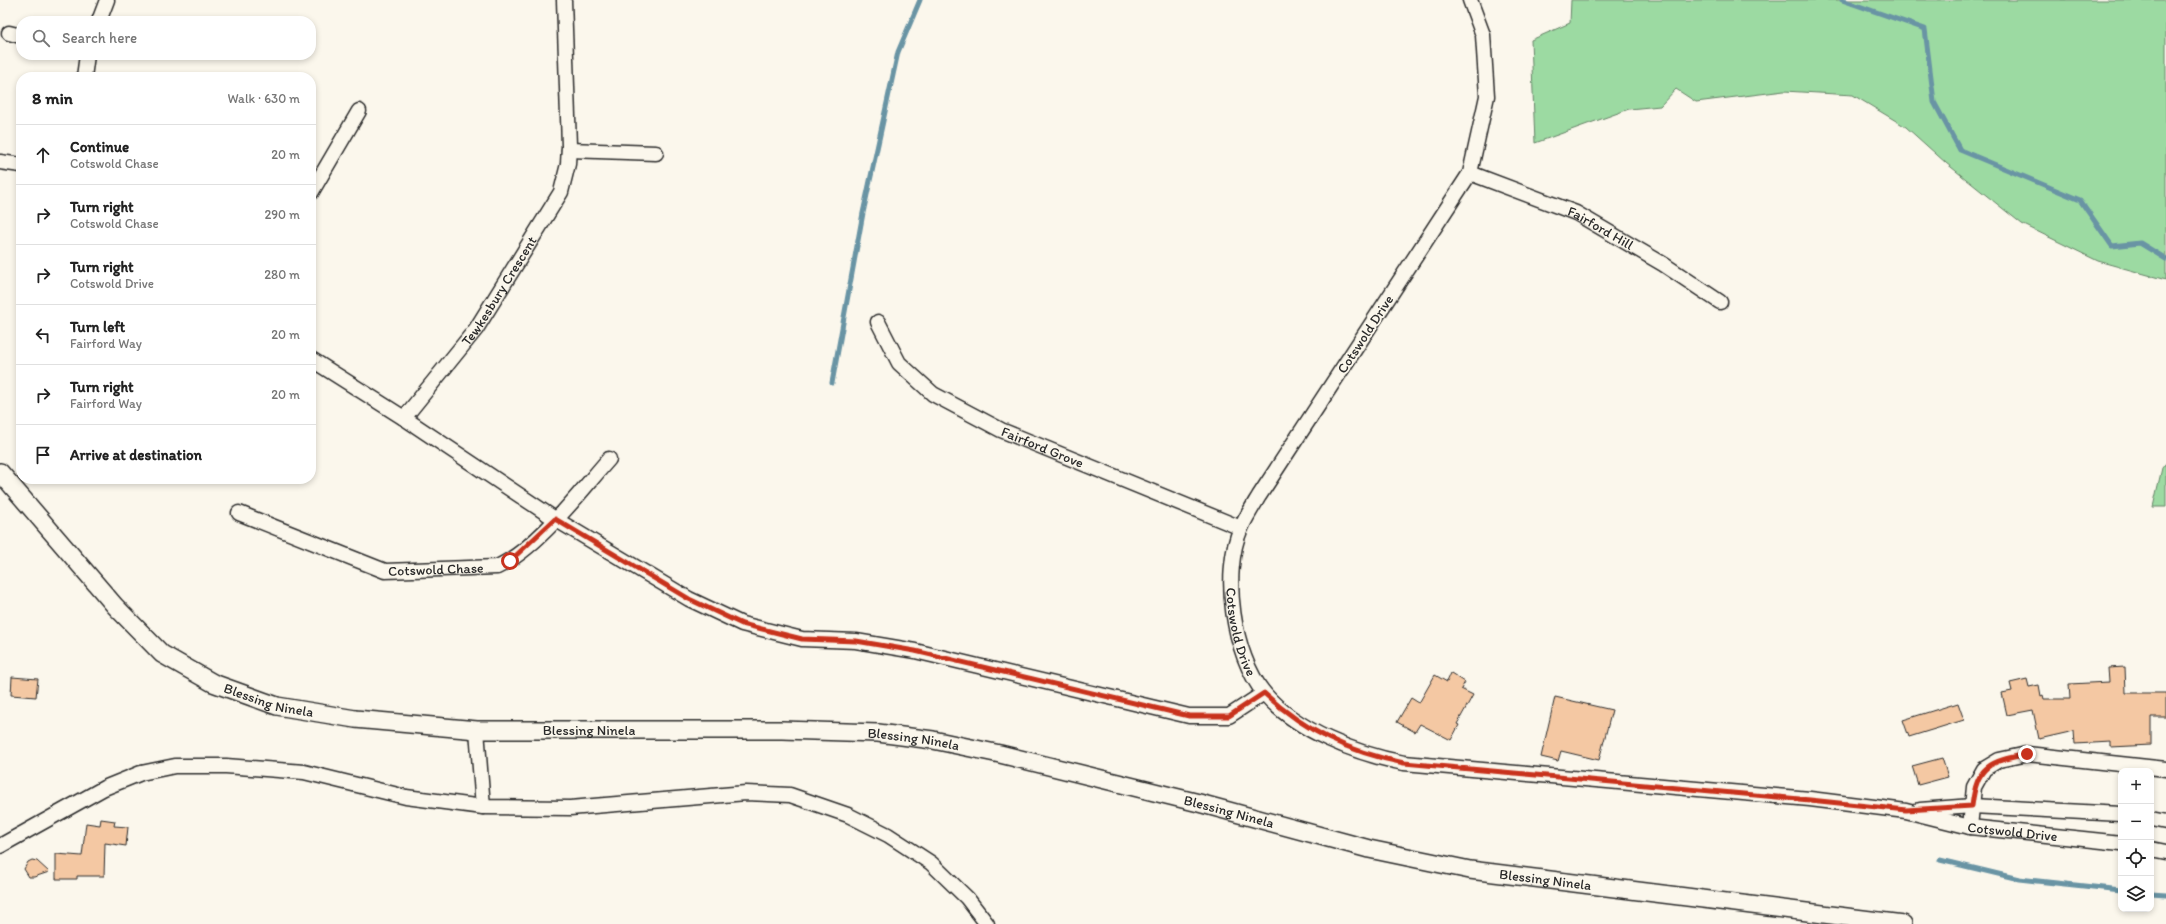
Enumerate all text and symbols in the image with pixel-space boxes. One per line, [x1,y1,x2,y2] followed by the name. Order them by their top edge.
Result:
[16,16,316,60] search box
[30,27,52,49] icon: search
[62,29,137,47] text: Search here
[32,88,73,108] text: 8 min
[227,91,300,106] text: Walk · 630 m
[70,138,129,156] text: Continue
[32,144,54,166] icon: ahead
[271,147,300,162] text: 20 m
[70,156,159,171] text: Cotswold Chase
[70,198,134,216] text: Turn right
[1565,203,1636,254] street label: Fairford Hill
[32,204,54,226] icon: right
[264,207,300,222] text: 290 m
[70,216,159,231] text: Cotswold Chase
[458,233,541,349] street label: Tewkesbury Crescent
[70,258,134,276] text: Turn right
[32,264,54,286] icon: right
[264,267,300,282] text: 280 m
[70,276,154,291] text: Cotswold Drive
[1334,291,1397,377] street label: Cotswold Drive
[70,318,125,336] text: Turn left
[32,324,54,346] icon: left
[271,327,300,342] text: 20 m
[70,336,142,351] text: Fairford Way
[70,378,134,396] text: Turn right
[32,384,54,406] icon: right
[271,387,300,402] text: 20 m
[70,396,142,411] text: Fairford Way
[999,423,1086,472] street label: Fairford Grove
[32,444,54,466] icon: arrive
[70,446,202,464] text: Arrive at destination
[501,552,519,570] route start
[388,559,484,580] street label: Cotswold Chase
[1222,587,1260,679] street label: Cotswold Drive
[222,680,315,721] street label: Blessing Ninela
[543,722,635,739] street label: Blessing Ninela
[867,725,961,754] street label: Blessing Ninela
[2018,745,2036,763] route end
[2118,768,2154,912] map controls
[2118,768,2154,804] button: +
[1182,792,1276,832] street label: Blessing Ninela
[2118,804,2154,840] button: −
[1967,819,2059,845] street label: Cotswold Drive
[2118,840,2154,876] button: locate
[1498,866,1592,894] street label: Blessing Ninela
[2118,876,2154,912] button: layers

